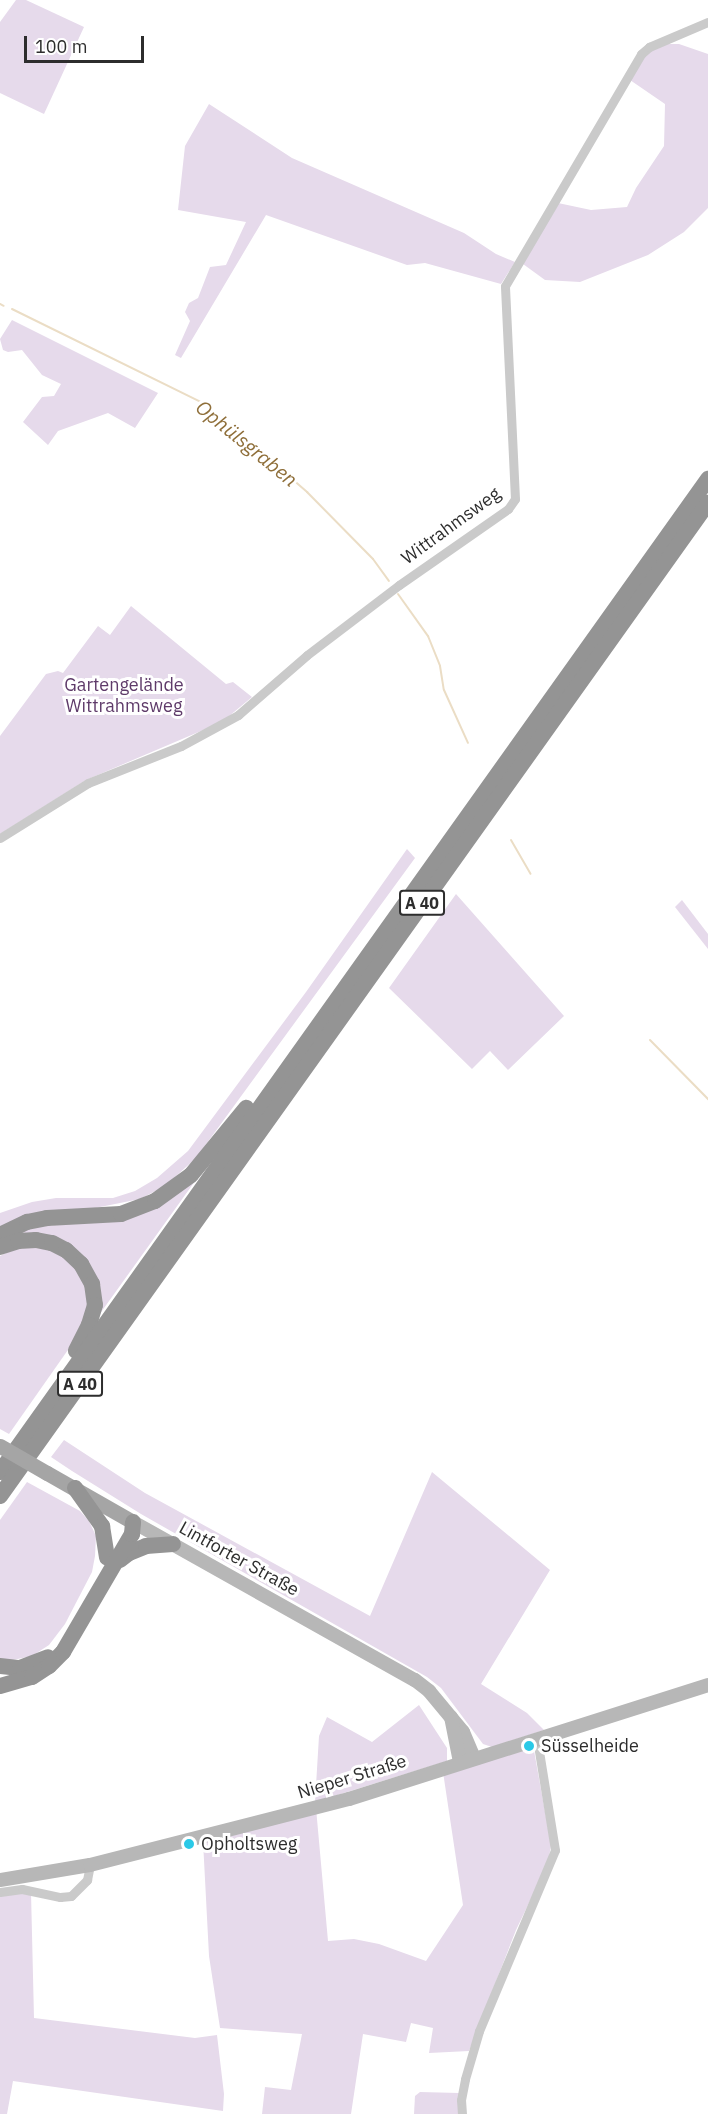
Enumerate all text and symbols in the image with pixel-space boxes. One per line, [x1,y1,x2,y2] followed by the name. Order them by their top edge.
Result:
[27,24,147,62] scale bar
[35,35,87,58] text: 100 m
[191,395,303,491] water label: Ophülsgraben
[397,483,505,569] street label: Wittrahmsweg
[64,675,184,718] park label: Gartengelände Wittrahmsweg
[398,890,446,916] road number: A 40
[56,1371,104,1397] road number: A 40
[175,1517,303,1601] street label: Lintforter Straße
[541,1735,639,1757] place label: Süsselheide
[522,1739,536,1753] marker: Süsselheide
[295,1750,409,1804] street label: Nieper Straße
[201,1833,297,1855] place label: Opholtsweg
[182,1837,196,1851] marker: Opholtsweg

